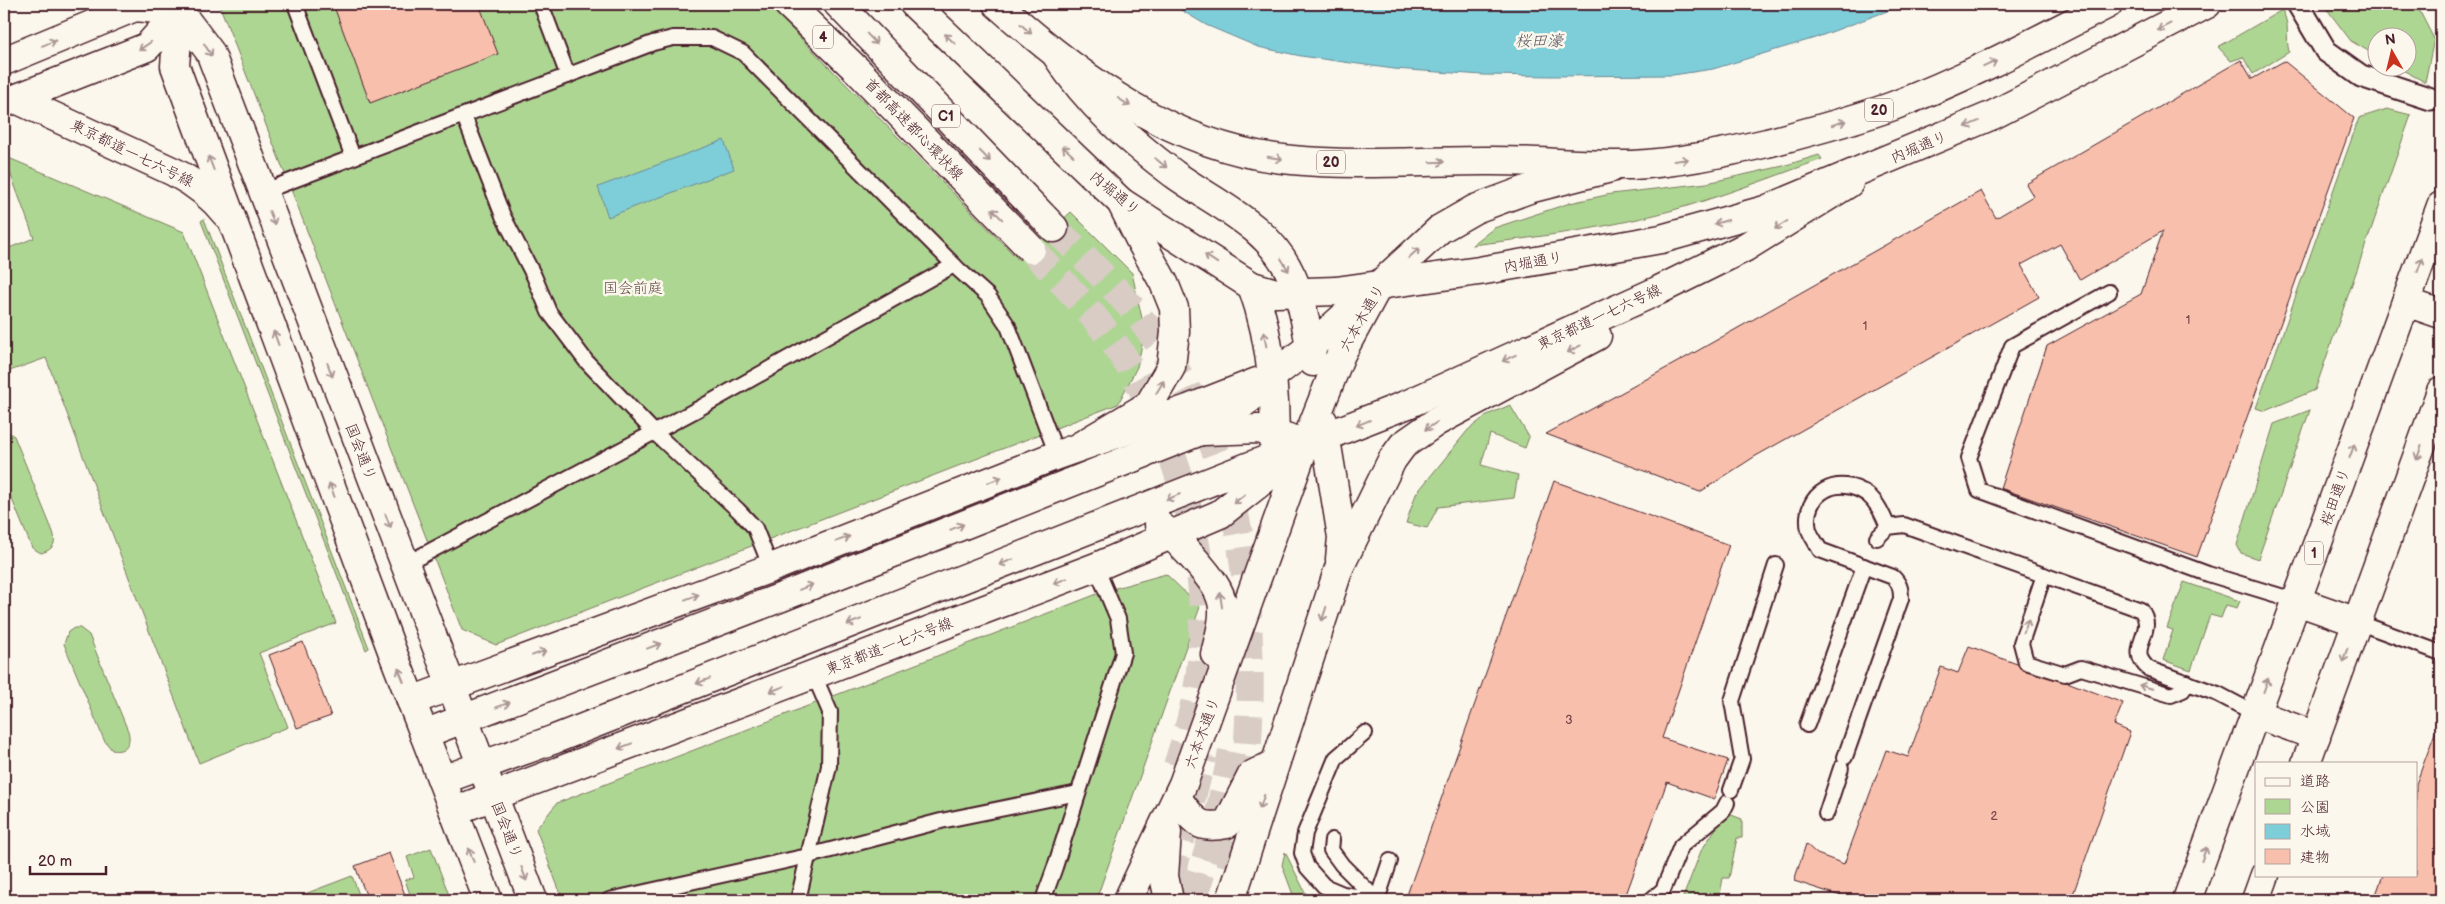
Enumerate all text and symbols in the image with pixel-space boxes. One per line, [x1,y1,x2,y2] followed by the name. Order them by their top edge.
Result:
[1019,23,1032,35] one-way arrow
[2157,23,2172,32] one-way arrow
[813,26,833,48] road number: 4
[2368,28,2418,78] north arrow
[2384,30,2397,49] text: N
[1515,32,1565,51] water label: 桜田濠
[866,33,878,45] one-way arrow
[944,33,956,45] one-way arrow
[41,37,56,47] one-way arrow
[138,41,152,51] one-way arrow
[202,43,213,57] one-way arrow
[1983,59,1998,69] one-way arrow
[860,74,967,185] street label: 首都高速都心環状線
[1116,97,1130,107] one-way arrow
[1865,98,1893,122] road number: 20
[932,104,960,128] road number: C1
[67,115,197,192] street label: 東京都道一七六号線
[1831,118,1846,127] one-way arrow
[1965,120,1980,130] one-way arrow
[1888,127,1951,168] street label: 内堀通り
[1062,145,1074,157] one-way arrow
[979,150,991,162] one-way arrow
[1317,150,1345,173] road number: 20
[1267,153,1283,163] one-way arrow
[1673,155,1689,165] one-way arrow
[206,156,215,171] one-way arrow
[1154,158,1167,169] one-way arrow
[1429,158,1445,167] one-way arrow
[1086,167,1144,220] street label: 内堀通り
[991,208,1003,220] one-way arrow
[268,210,277,225] one-way arrow
[1714,218,1730,227] one-way arrow
[1774,220,1788,231] one-way arrow
[1408,247,1421,259] one-way arrow
[1502,248,1564,277] street label: 内堀通り
[1204,254,1218,265] one-way arrow
[1281,258,1291,272] one-way arrow
[2416,258,2425,273] one-way arrow
[603,279,663,298] park label: 国会前庭
[1534,280,1664,355] street label: 東京都道一七六号線
[1335,281,1389,355] street label: 六本木通り
[2186,313,2190,328] house number: 1
[1863,319,1867,334] house number: 1
[271,330,280,346] one-way arrow
[1260,332,1270,348] one-way arrow
[1567,345,1582,354] one-way arrow
[1502,354,1517,363] one-way arrow
[326,361,335,377] one-way arrow
[1155,380,1166,394] one-way arrow
[1356,418,1371,428] one-way arrow
[341,421,380,484] street label: 国会通り
[1424,421,1438,431] one-way arrow
[2348,443,2357,459] one-way arrow
[2414,445,2423,460] one-way arrow
[2316,466,2355,529] street label: 桜田通り
[986,475,1002,484] one-way arrow
[327,483,336,498] one-way arrow
[1166,493,1181,502] one-way arrow
[1232,494,1246,504] one-way arrow
[384,514,393,529] one-way arrow
[948,522,964,531] one-way arrow
[835,534,851,543] one-way arrow
[2305,542,2323,564] road number: 1
[999,558,1014,568] one-way arrow
[1053,577,1068,586] one-way arrow
[797,582,813,591] one-way arrow
[683,592,699,601] one-way arrow
[1216,593,1226,609] one-way arrow
[1319,606,1328,622] one-way arrow
[823,613,956,680] street label: 東京都道一七六号線
[847,618,862,627] one-way arrow
[2022,618,2032,634] one-way arrow
[646,641,661,650] one-way arrow
[2340,647,2349,662] one-way arrow
[531,648,546,657] one-way arrow
[396,668,405,683] one-way arrow
[696,677,711,686] one-way arrow
[2262,678,2271,694] one-way arrow
[2138,682,2154,692] one-way arrow
[770,684,785,694] one-way arrow
[1181,695,1224,772] street label: 六本木通り
[494,700,510,709] one-way arrow
[1565,713,1573,728] house number: 3
[618,741,633,751] one-way arrow
[2255,762,2418,876] legend
[2300,772,2330,791] text: 道路
[1257,794,1266,809] one-way arrow
[2300,798,2330,817] text: 公園
[487,799,526,862] street label: 国会通り
[1990,809,1998,824] house number: 2
[2300,822,2330,841] text: 水域
[30,844,106,876] scale bar
[2200,847,2209,863] one-way arrow
[466,848,475,864] one-way arrow
[2300,848,2330,867] text: 建物
[38,852,72,871] text: 20 m
[520,866,529,881] one-way arrow

